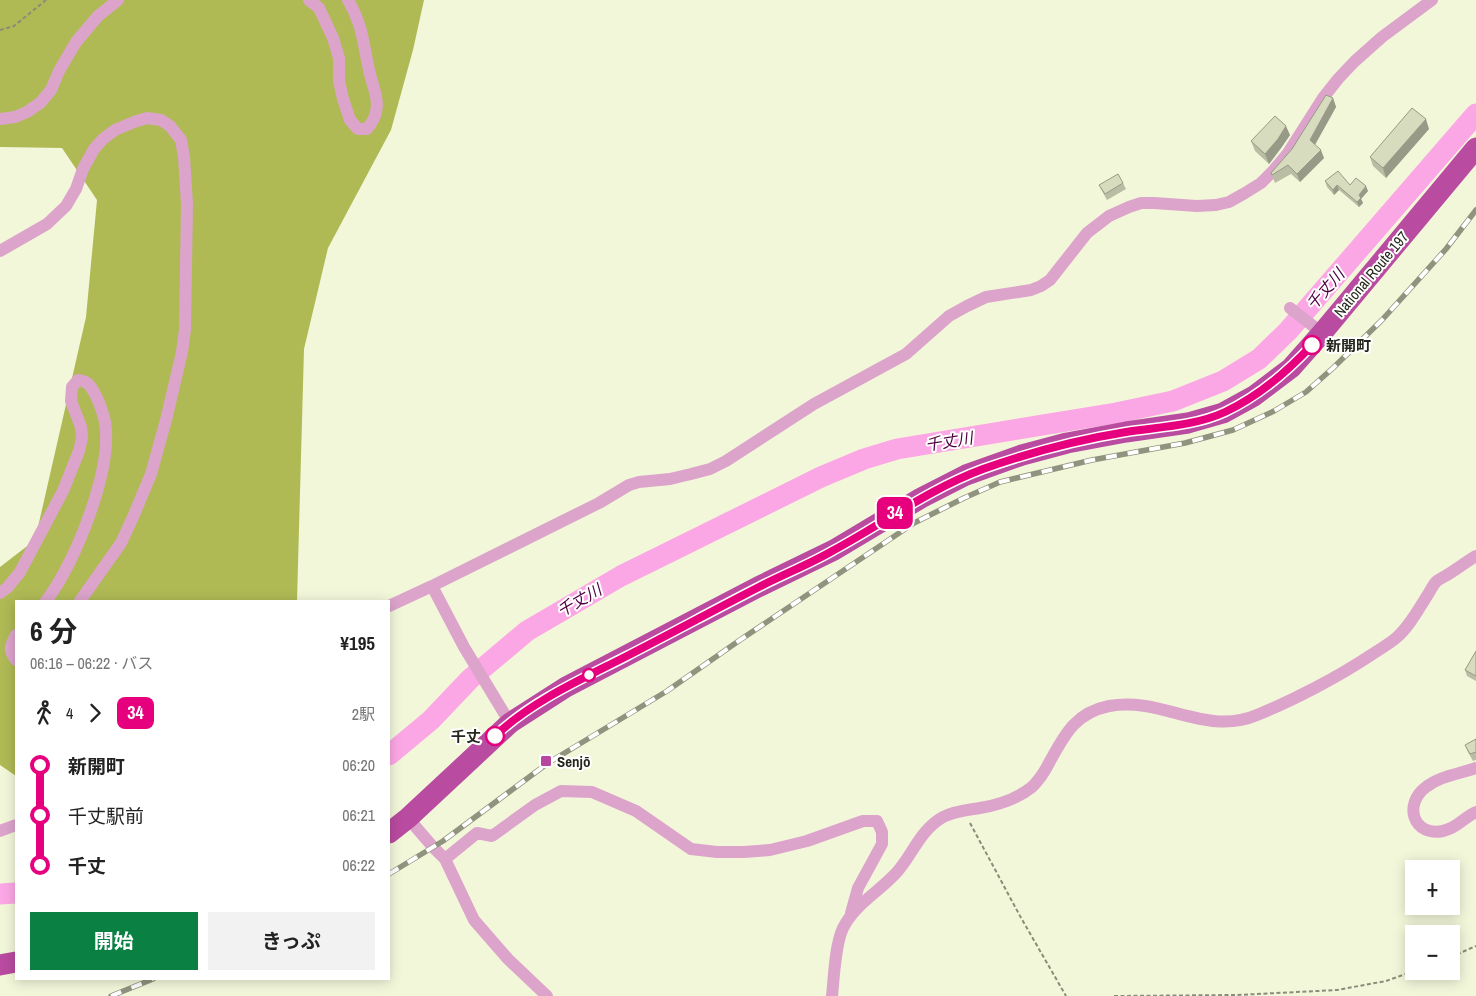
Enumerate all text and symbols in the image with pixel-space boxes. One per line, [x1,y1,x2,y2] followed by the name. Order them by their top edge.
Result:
[1329,227,1413,321] street label: National Route 197
[1301,262,1350,314] water label: 千丈川
[1302,335,1322,355] marker: 新開町
[1326,335,1371,356] place label: 新開町
[924,426,976,456] water label: 千丈川
[872,497,918,529] line badge: 34
[887,500,903,525] text: 34
[553,577,607,622] water label: 千丈川
[30,612,77,650] text: 6 分
[340,630,375,656] text: ¥195
[30,652,153,674] text: 06:16 – 06:22 · バス
[582,668,596,682] unlabelled marker
[30,699,58,727] icon: walk
[81,699,109,727] icon: forward
[127,700,144,725] text: 34
[66,702,73,724] text: 4
[352,703,375,725] text: 2駅
[451,726,481,747] place label: 千丈
[485,726,505,746] marker: 千丈
[557,751,591,772] place label: Senjō
[68,753,125,779] text: 新開町
[342,754,375,776] text: 06:20
[539,754,553,768] marker: Senjō
[68,803,144,829] text: 千丈駅前
[342,804,375,826] text: 06:21
[68,853,106,879] text: 千丈
[342,854,375,876] text: 06:22
[1405,860,1460,980] map controls
[1405,860,1460,915] button: +
[30,912,198,970] button: 開始
[208,912,375,970] button: きっぷ
[1405,925,1460,980] button: −

